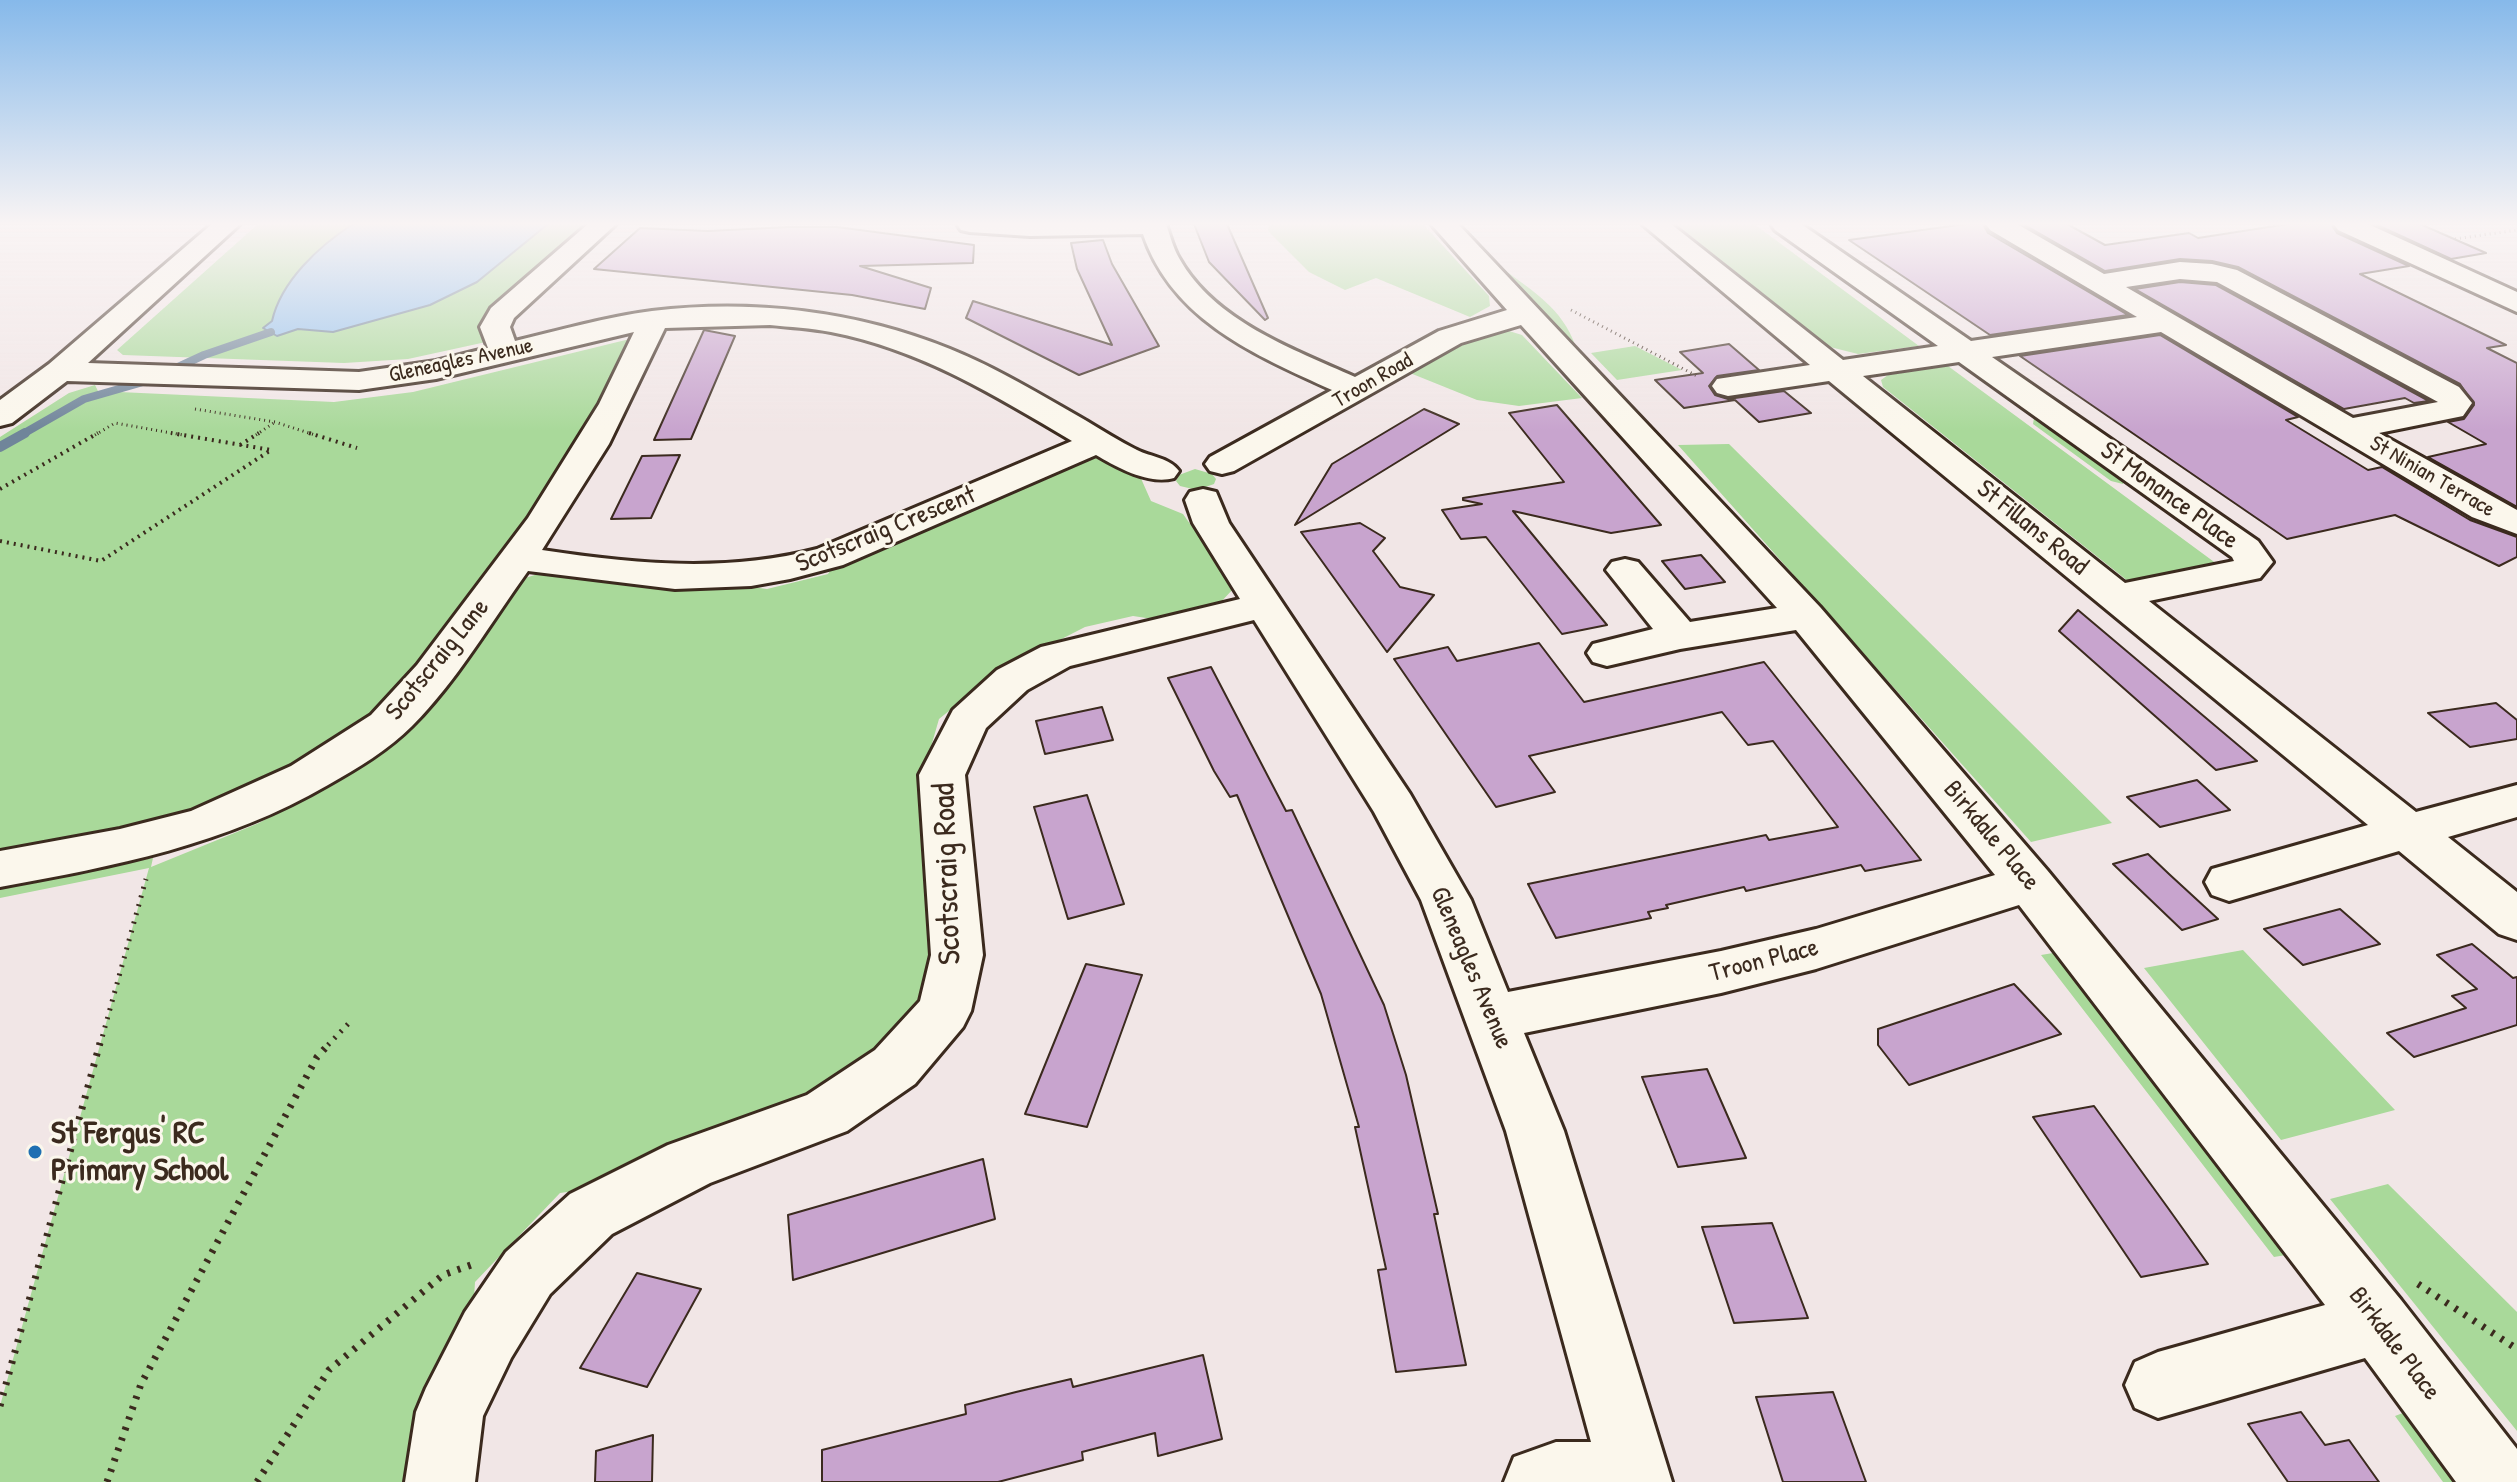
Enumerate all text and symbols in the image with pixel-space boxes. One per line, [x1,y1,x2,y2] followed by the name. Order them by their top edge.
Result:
[387,333,535,389] street label: Gleneagles Avenue
[1328,348,1418,414] street label: Troon Road
[2365,431,2499,523] street label: St Ninian Terrace
[2094,435,2244,557] street label: St Monance Place
[1970,474,2094,582] street label: St Fillans Road
[792,480,980,580] street label: Scotscraig Crescent
[380,593,496,727] street label: Scotscraig Lane
[1936,775,2046,897] street label: Birkdale Place
[926,782,970,966] street label: Scotscraig Road
[1423,882,1519,1054] street label: Gleneagles Avenue
[1706,932,1822,990] street label: Troon Place
[51,1115,228,1190] place label: St Fergus' RC Primary School
[26,1143,44,1161] marker: St Fergus' RC Primary School
[2341,1281,2447,1407] street label: Birkdale Place

